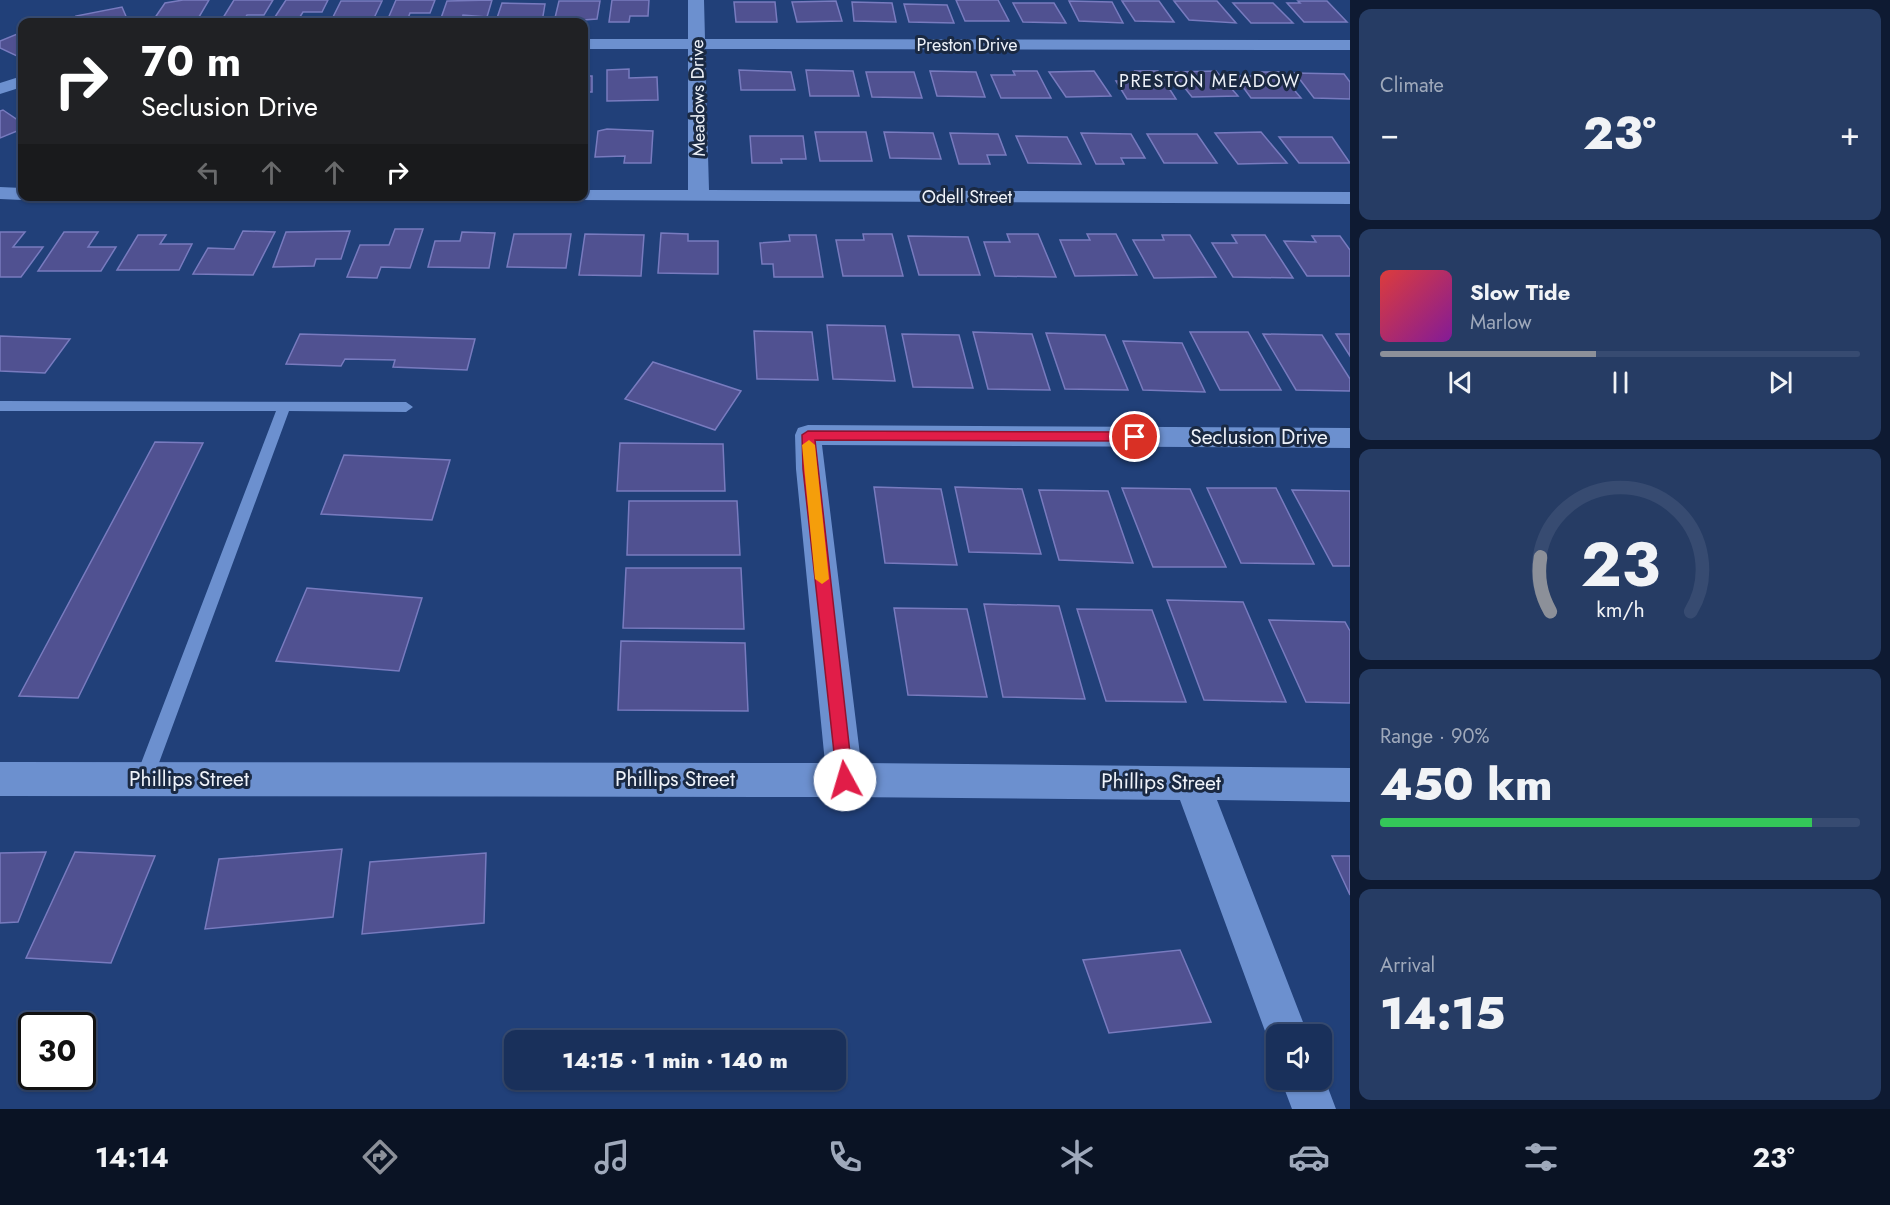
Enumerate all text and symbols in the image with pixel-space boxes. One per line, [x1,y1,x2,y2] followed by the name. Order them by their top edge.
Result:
[141,31,241,92] text: 70 m
[917,32,1017,58] street label: Preston Drive
[684,39,712,157] street label: Meadows Drive
[42,42,120,120] icon: right
[1119,68,1301,94] district label: PRESTON MEADOW
[1380,71,1444,100] text: Climate
[141,87,318,126] text: Seclusion Drive
[1583,101,1656,166] text: 23°
[1380,110,1399,157] text: −
[1840,110,1860,157] text: +
[192,156,225,189] icon: left
[255,156,288,189] icon: ahead
[318,156,351,189] icon: ahead
[381,156,414,189] icon: right
[922,184,1013,210] street label: Odell Street
[1470,276,1570,308] text: Slow Tide
[1470,308,1532,337] text: Marlow
[1444,366,1477,399] icon: previous
[1604,366,1637,399] icon: pause
[1764,366,1797,399] icon: next
[1109,411,1160,462] pin
[1118,420,1151,453] icon: arrive
[1190,422,1328,452] street label: Seclusion Drive
[1580,519,1660,609] text: 23
[1596,594,1644,625] text: km/h
[1380,722,1490,751] text: Range · 90%
[813,748,877,812] position arrow
[1380,752,1552,817] text: 450 km
[129,764,249,794] street label: Phillips Street
[615,764,735,794] street label: Phillips Street
[1101,766,1221,798] street label: Phillips Street
[1380,951,1435,980] text: Arrival
[1380,981,1505,1046] text: 14:15
[18,1012,96,1090] speed limit sign: 30
[1266,1024,1332,1090] map controls
[1266,1024,1332,1090] button: sound
[562,1044,788,1076] text: 14:15 · 1 min · 140 m
[359,1136,401,1178] icon: directions
[591,1136,633,1178] icon: music
[824,1136,866,1178] icon: phone
[1056,1136,1098,1178] icon: climate
[1288,1136,1330,1178] icon: car
[1520,1136,1562,1178] icon: filters
[95,1138,169,1177] text: 14:14
[1752,1138,1795,1177] text: 23°

